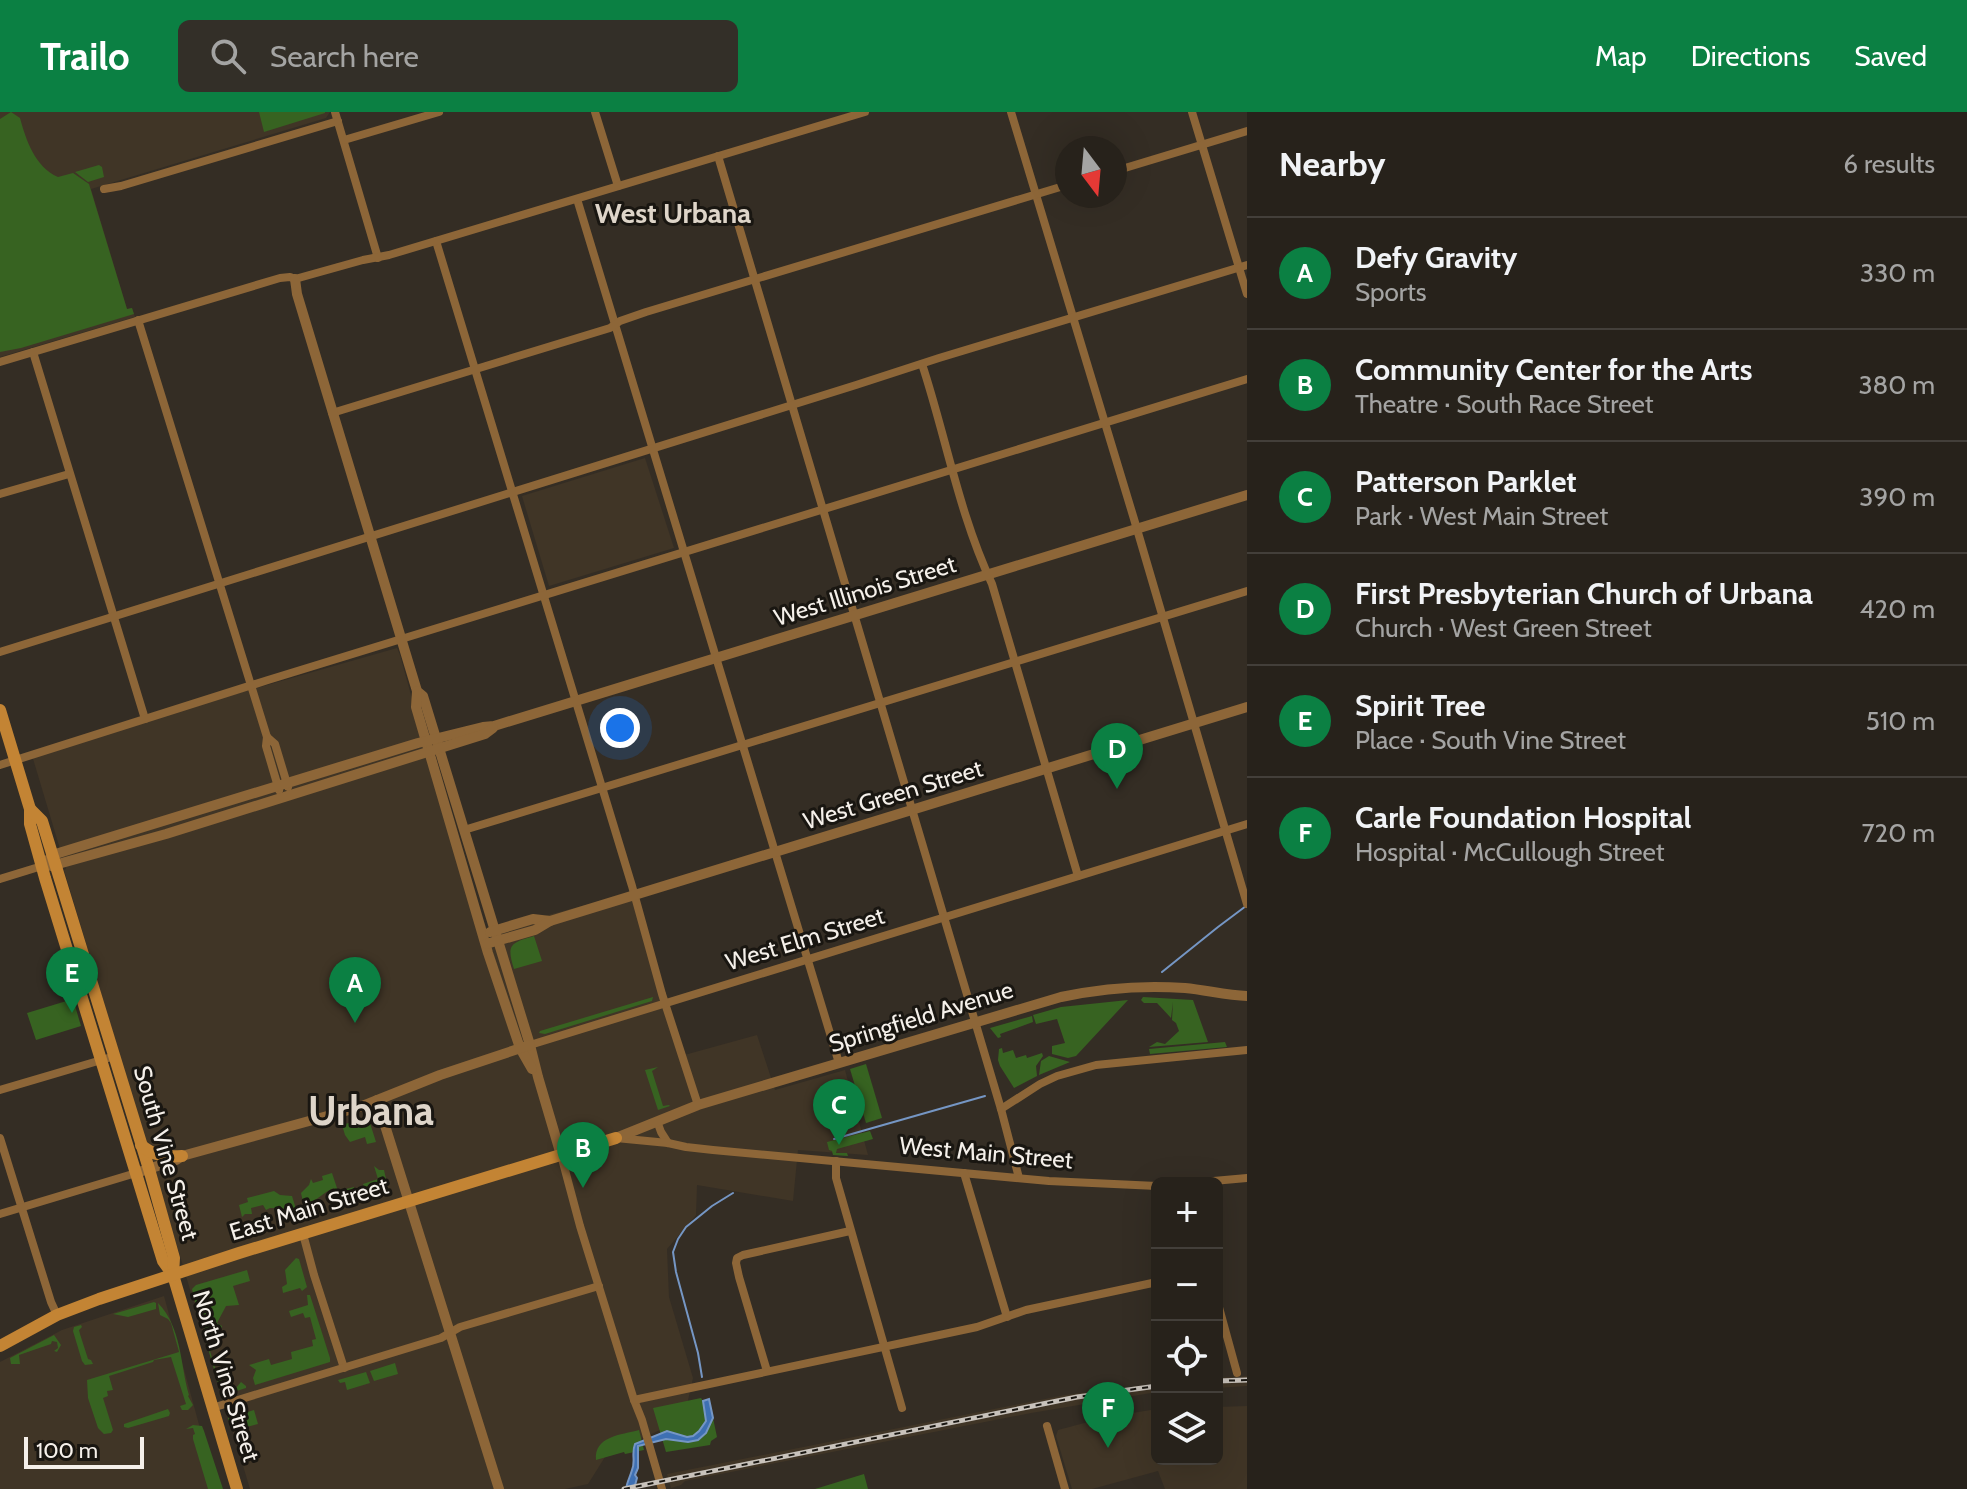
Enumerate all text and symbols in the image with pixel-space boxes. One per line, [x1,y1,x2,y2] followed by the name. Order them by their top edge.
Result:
[178,20,738,92] search box
[40,33,130,80] text: Trailo
[206,34,250,78] icon: search
[270,38,419,75] text: Search here
[1595,39,1647,73] text: Map
[1691,39,1810,73] text: Directions
[1854,39,1927,73] text: Saved
[1055,136,1127,208] north arrow
[1279,143,1386,185] text: Nearby
[1843,148,1935,180] text: 6 results
[595,196,751,230] district label: West Urbana
[1355,239,1517,276] text: Defy Gravity
[1297,257,1313,289] text: A
[1860,257,1935,289] text: 330 m
[1355,276,1427,308] text: Sports
[1355,351,1752,388] text: Community Center for the Arts
[1297,369,1313,401] text: B
[1858,369,1935,401] text: 380 m
[1355,388,1654,420] text: Theatre · South Race Street
[1355,463,1577,500] text: Patterson Parklet
[1297,481,1313,513] text: C
[1859,481,1935,513] text: 390 m
[1355,500,1608,532] text: Park · West Main Street
[770,549,959,632] street label: West Illinois Street
[1355,575,1813,612] text: First Presbyterian Church of Urbana
[1296,593,1314,625] text: D
[1860,593,1935,625] text: 420 m
[1355,612,1652,644] text: Church · West Green Street
[1355,687,1485,724] text: Spirit Tree
[1298,705,1312,737] text: E
[1866,705,1935,737] text: 510 m
[600,708,640,748] your location
[1091,723,1143,789] pin: D
[1355,724,1626,756] text: Place · South Vine Street
[800,753,986,836] street label: West Green Street
[1355,799,1692,836] text: Carle Foundation Hospital
[1298,817,1312,849] text: F
[1861,817,1935,849] text: 720 m
[1355,836,1665,868] text: Hospital · McCullough Street
[722,901,888,976] street label: West Elm Street
[46,947,98,1013] pin: E
[329,957,381,1023] pin: A
[825,975,1016,1058] street label: Springfield Avenue
[128,1062,205,1243] street label: South Vine Street
[813,1079,865,1145] pin: C
[308,1086,434,1135] district label: Urbana
[557,1122,609,1188] pin: B
[898,1130,1074,1175] street label: West Main Street
[226,1171,392,1246] street label: East Main Street
[1151,1177,1223,1465] map controls
[1151,1177,1223,1249] button: +
[1151,1249,1223,1321] button: −
[187,1287,266,1465] street label: North Vine Street
[1151,1321,1223,1393] button: locate
[1082,1382,1134,1448] pin: F
[1151,1393,1223,1465] button: layers
[24,1433,144,1469] scale bar
[36,1437,98,1464] text: 100 m

